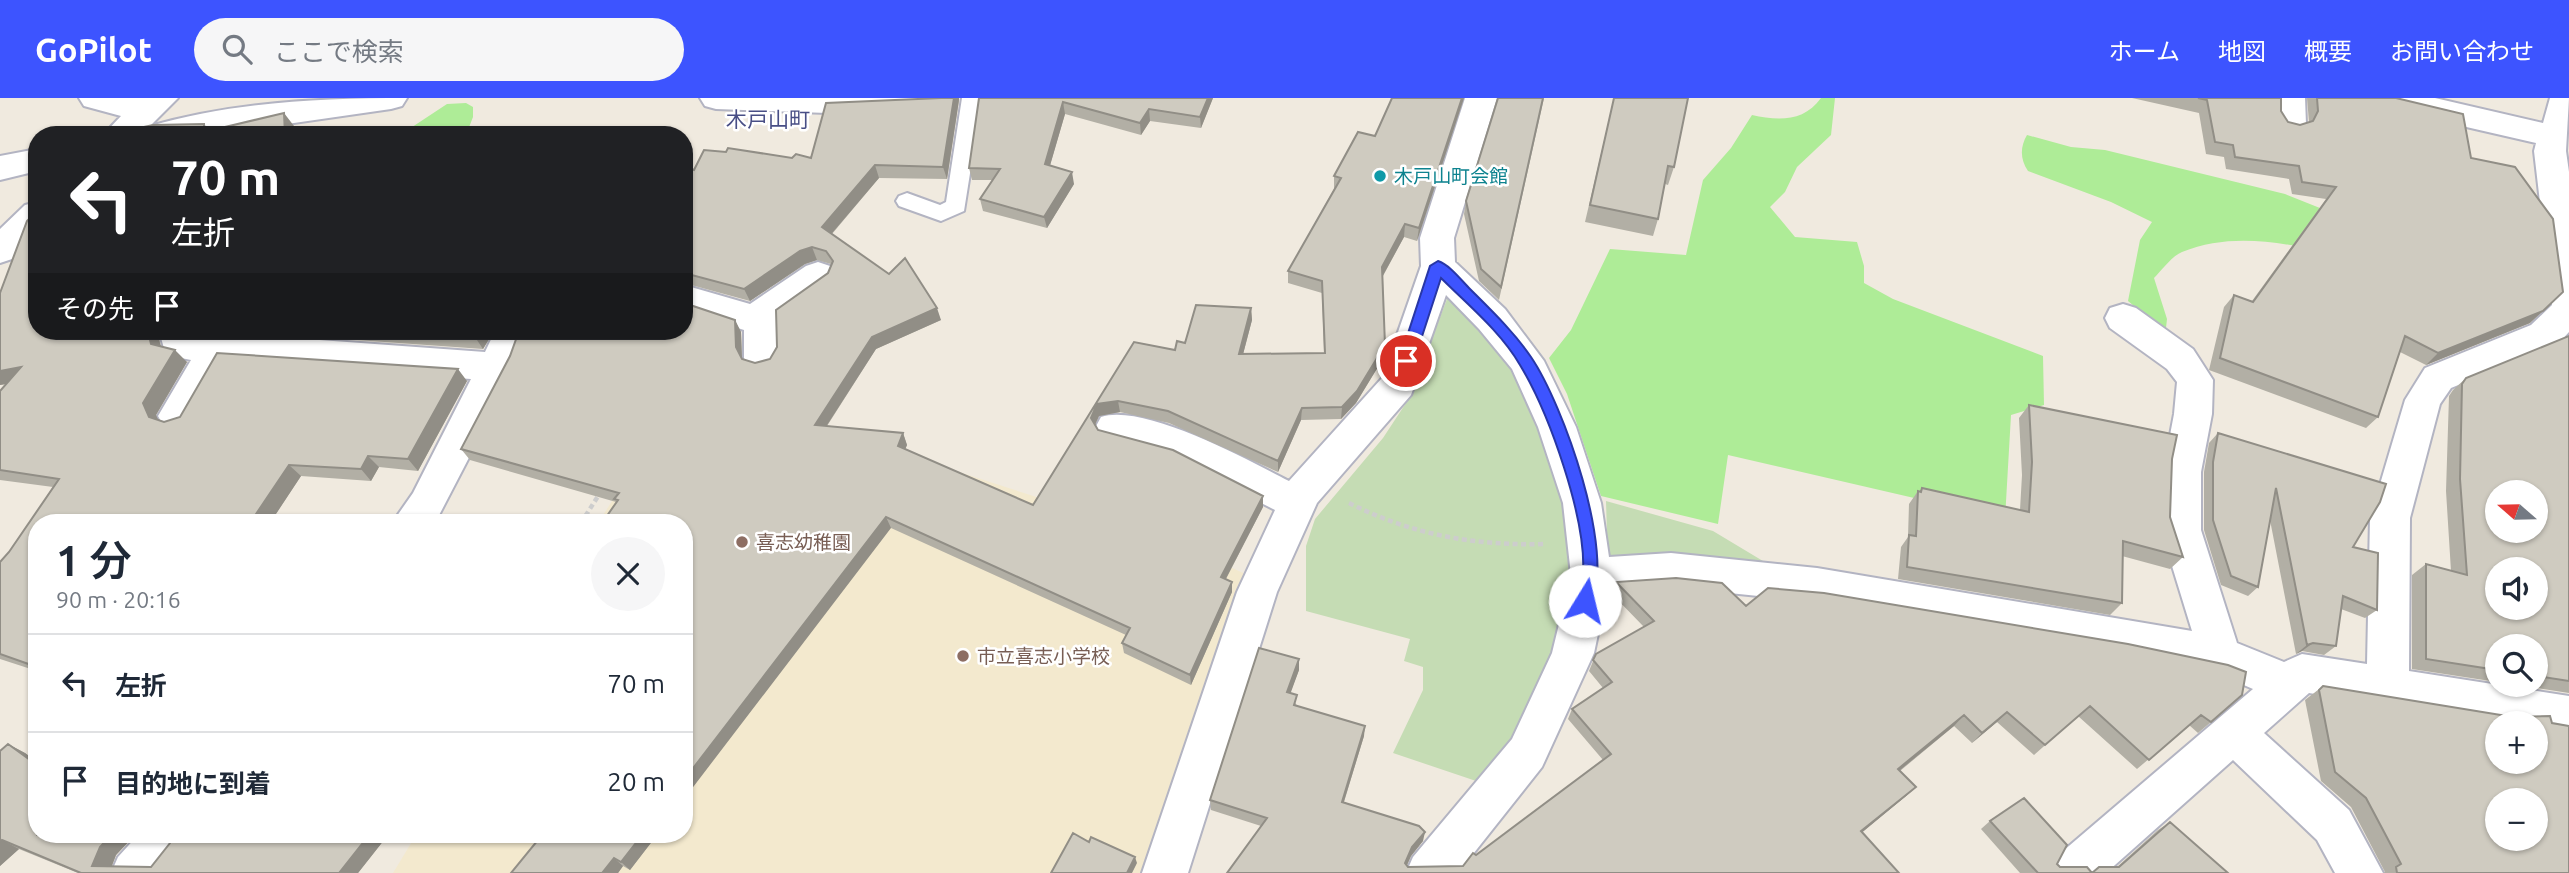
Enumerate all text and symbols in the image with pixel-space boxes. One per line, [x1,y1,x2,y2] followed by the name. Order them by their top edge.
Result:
[194,18,684,81] search box
[218,30,256,68] icon: search
[35,31,152,68] text: GoPilot
[274,37,404,66] text: ここで検索
[2109,38,2180,65] text: ホーム
[2218,38,2266,65] text: 地図
[2304,38,2352,65] text: 概要
[2390,38,2534,65] text: お問い合わせ
[726,107,810,131] district label: 木戸山町
[171,149,280,204] text: 70 m
[56,154,147,245] icon: left
[1394,165,1508,187] place label: 木戸山町会館
[1372,168,1388,184] marker: 木戸山町会館
[171,214,235,250] text: 左折
[148,287,186,325] icon: arrive
[56,294,134,323] text: その先
[1376,331,1436,391] pin
[1387,342,1425,380] icon: arrive
[2485,480,2548,542] north arrow
[2485,480,2548,851] map controls
[756,531,851,553] place label: 喜志幼稚園
[734,534,750,550] marker: 喜志幼稚園
[56,537,132,584] text: 1 分
[591,537,665,611] button: close
[2485,557,2548,620] button: sound
[1548,564,1622,638] position arrow
[56,587,181,612] text: 90 m · 20:16
[2485,634,2548,697] button: search
[977,645,1110,667] place label: 市立喜志小学校
[955,648,971,664] marker: 市立喜志小学校
[56,664,94,702] icon: left
[607,669,665,698] text: 70 m
[115,671,167,700] text: 左折
[2485,711,2548,774] button: +
[56,762,94,800] icon: arrive
[607,767,665,796] text: 20 m
[115,769,271,798] text: 目的地に到着
[2485,788,2548,851] button: −

